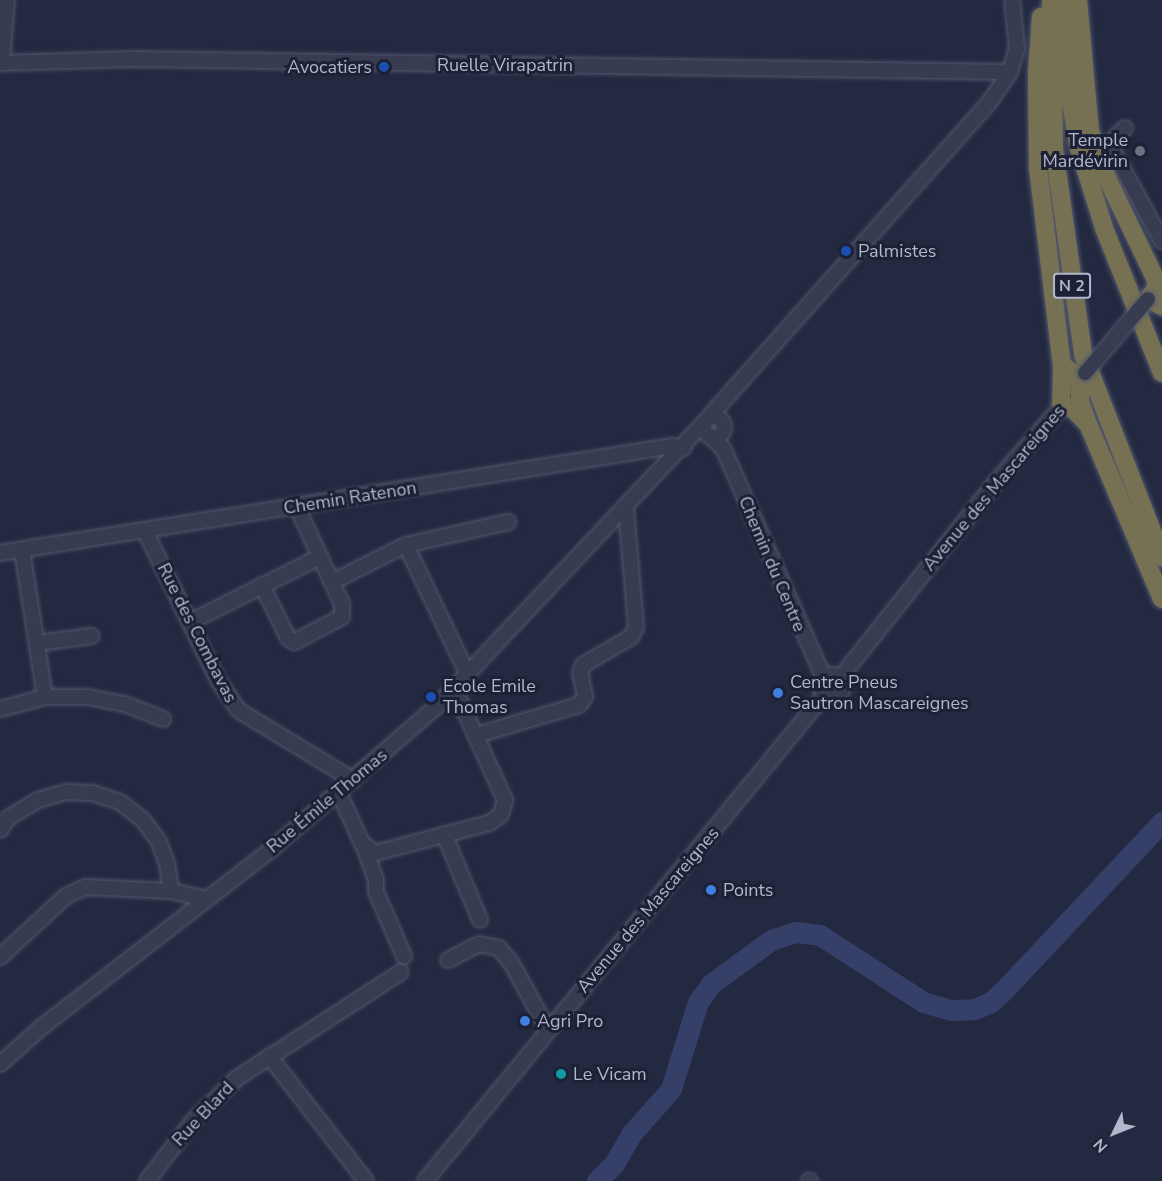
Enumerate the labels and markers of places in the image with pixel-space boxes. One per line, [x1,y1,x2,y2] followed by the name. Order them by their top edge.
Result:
[287,56,372,78] place label: Avocatiers
[377,60,391,74] marker: Avocatiers
[1042,130,1128,172] place label: Temple Mardévirin
[1133,144,1147,158] marker: Temple Mardévirin
[858,240,936,262] place label: Palmistes
[839,244,853,258] marker: Palmistes
[790,672,969,714] place label: Centre Pneus Sautron Mascareignes
[443,676,536,718] place label: Ecole Emile Thomas
[771,686,785,700] marker: Centre Pneus Sautron Mascareignes
[424,690,438,704] marker: Ecole Emile Thomas
[723,879,773,901] place label: Points
[704,883,718,897] marker: Points
[537,1010,603,1032] place label: Agri Pro
[518,1014,532,1028] marker: Agri Pro
[573,1063,647,1085] place label: Le Vicam
[554,1067,568,1081] marker: Le Vicam

